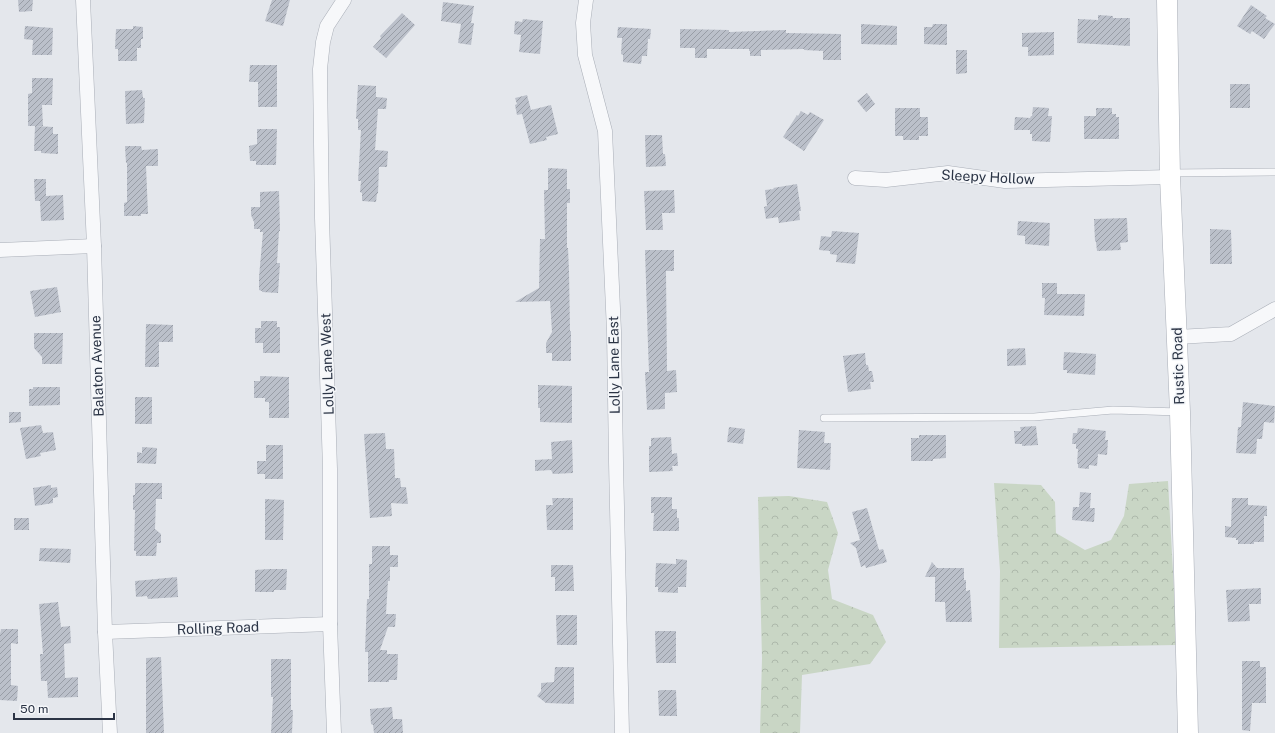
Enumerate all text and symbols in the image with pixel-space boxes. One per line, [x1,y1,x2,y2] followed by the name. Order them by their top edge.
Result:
[941,167,1035,187] street label: Sleepy Hollow
[317,313,337,415] street label: Lolly Lane West
[87,315,107,417] street label: Balaton Avenue
[605,316,623,414] street label: Lolly Lane East
[1169,327,1187,405] street label: Rustic Road
[177,619,259,637] street label: Rolling Road
[14,695,114,721] scale bar
[20,702,48,716] text: 50 m

